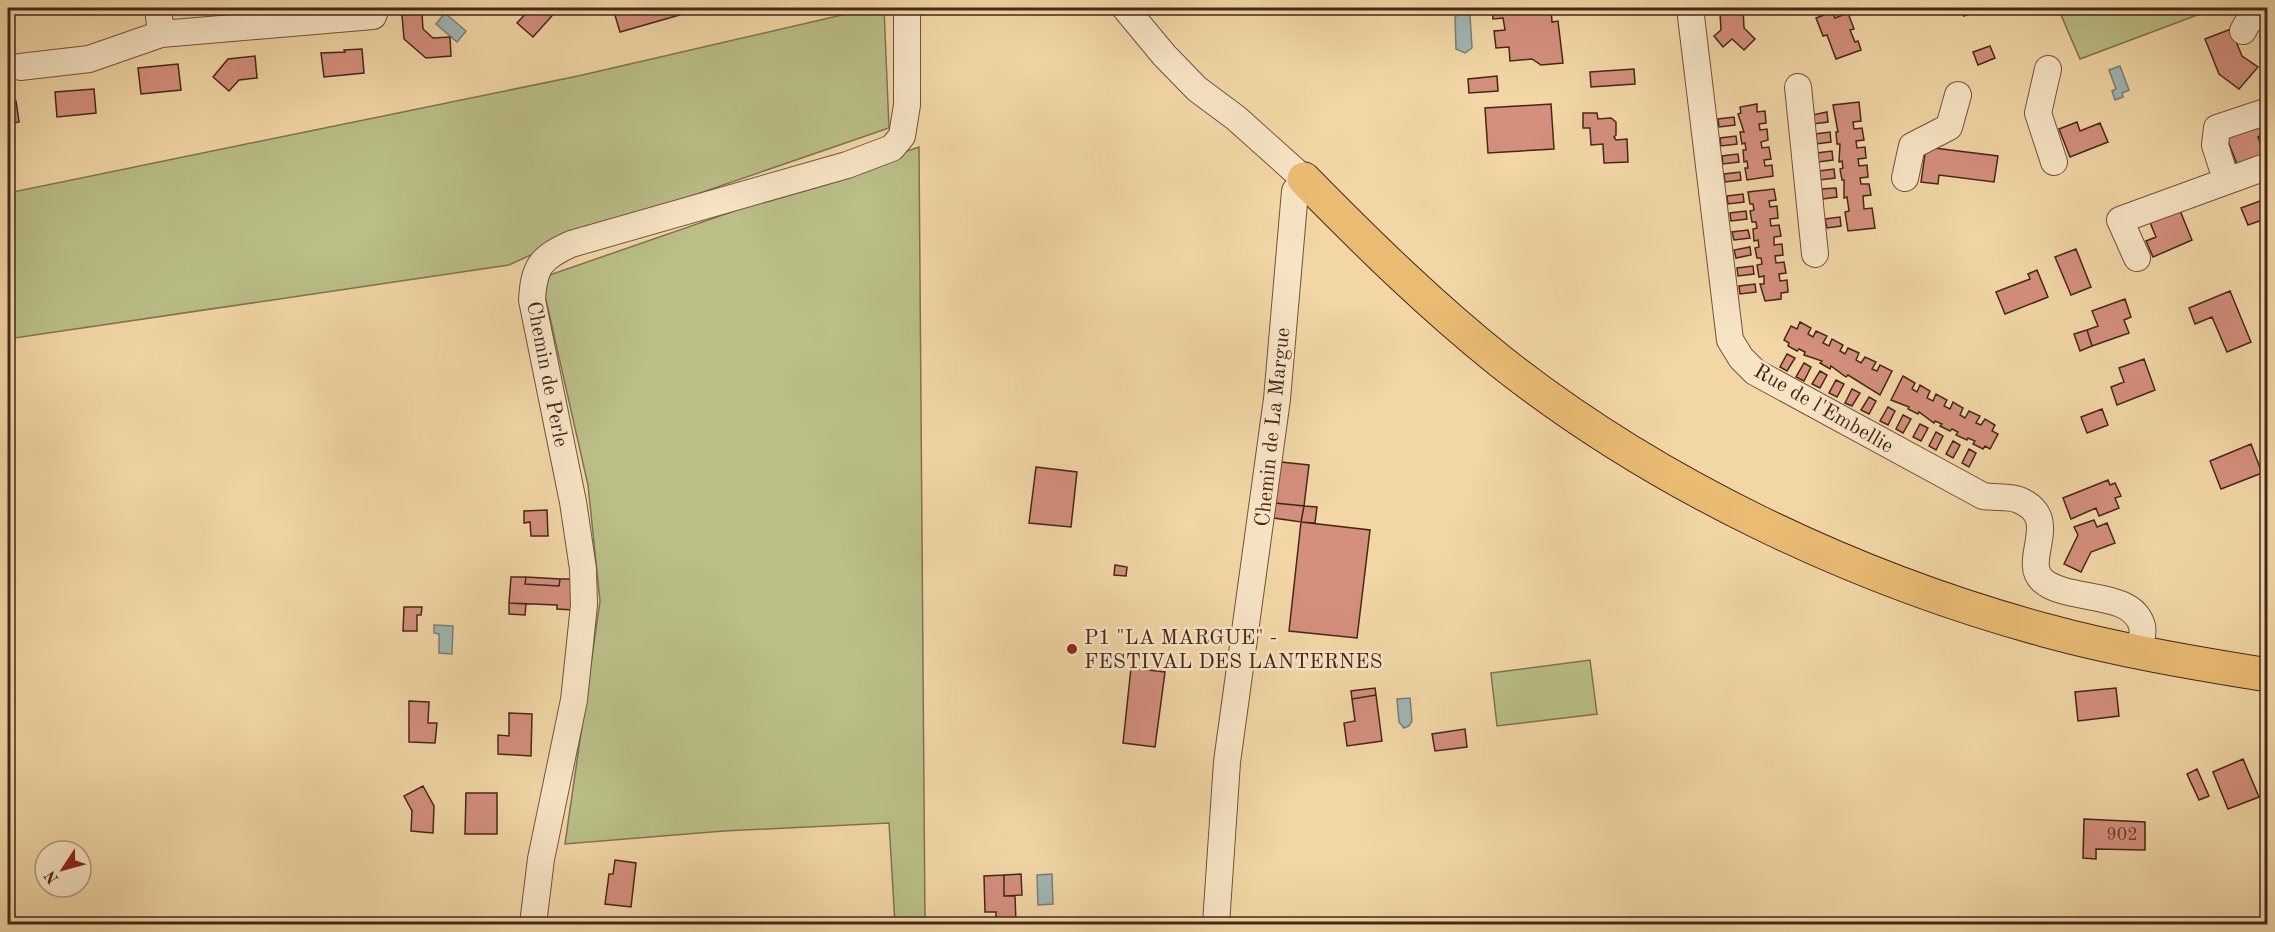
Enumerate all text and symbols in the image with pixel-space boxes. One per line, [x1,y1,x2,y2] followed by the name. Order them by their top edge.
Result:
[522,300,571,449] street label: Chemin de Perle
[1253,326,1294,528] street label: Chemin de La Margue
[1750,361,1897,458] street label: Rue de l'Embellie
[1084,628,1382,673] place label: P1 "LA MARGUE" - FESTIVAL DES LANTERNES
[1065,642,1079,656] marker: P1 "LA MARGUE" - FESTIVAL DES LANTERNES
[2106,826,2138,844] house number: 902
[33,839,93,899] north arrow
[42,866,63,886] text: N

